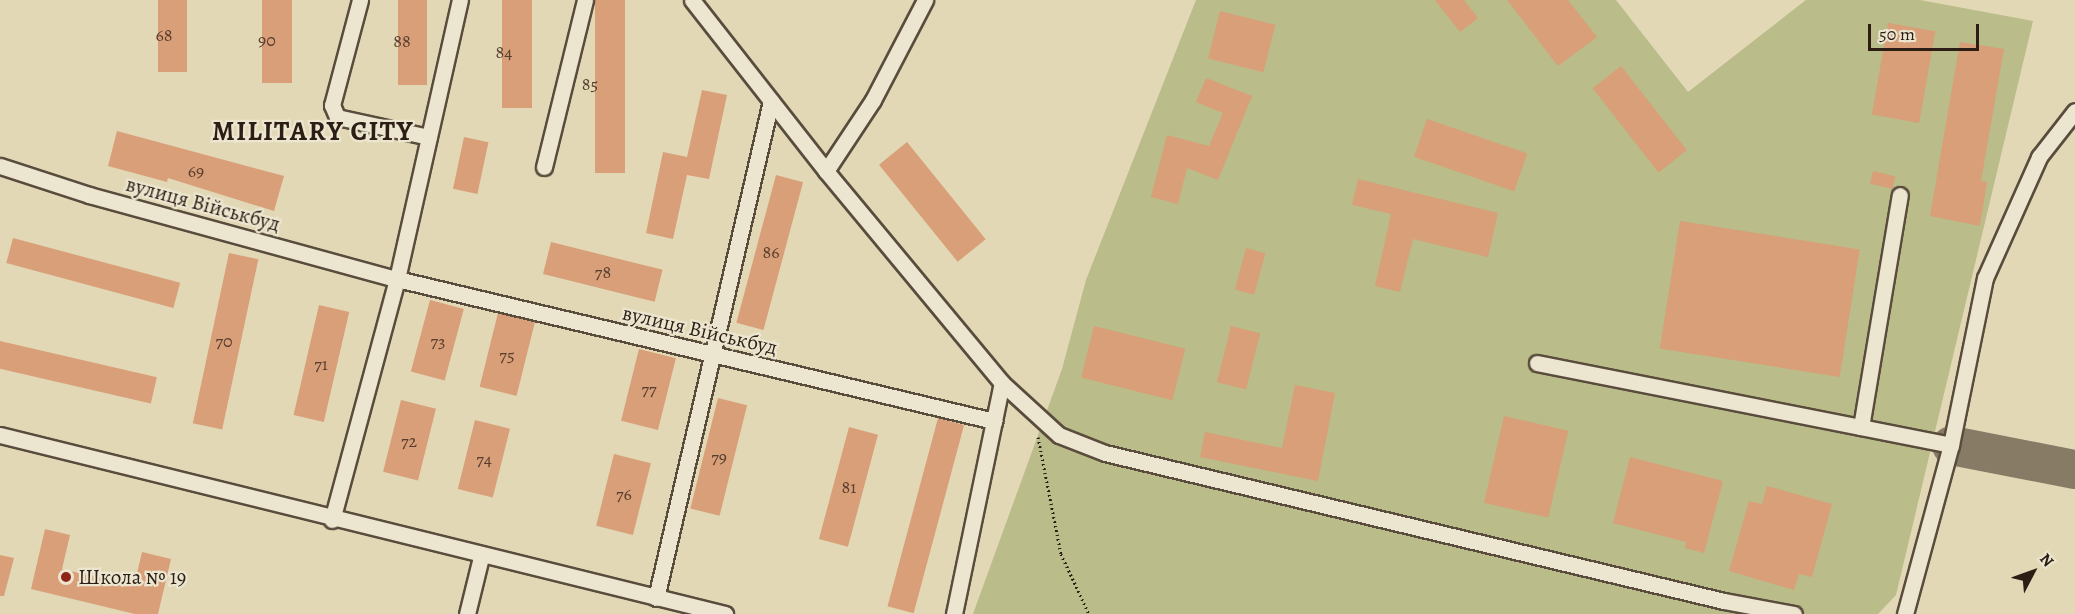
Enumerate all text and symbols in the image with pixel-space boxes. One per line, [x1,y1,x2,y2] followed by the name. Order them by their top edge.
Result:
[1871,12,1982,50] scale bar
[1879,22,1915,46] text: 50 m
[155,24,173,46] house number: 68
[258,29,276,51] house number: 90
[393,30,411,52] house number: 88
[496,41,512,63] house number: 84
[582,73,598,95] house number: 85
[212,116,414,148] district label: MILITARY CITY
[188,160,204,182] house number: 69
[123,171,283,237] street label: вулиця Військбуд
[762,241,780,263] house number: 86
[595,261,611,283] house number: 78
[620,300,780,360] street label: вулиця Військбуд
[215,330,233,352] house number: 70
[430,330,446,352] house number: 73
[499,344,515,366] house number: 75
[314,353,328,375] house number: 71
[641,378,657,400] house number: 77
[401,430,417,452] house number: 72
[711,446,727,468] house number: 79
[476,448,492,470] house number: 74
[842,476,856,498] house number: 81
[616,483,632,505] house number: 76
[2003,542,2063,602] north arrow
[2034,549,2059,572] text: N
[78,564,186,590] place label: Школа № 19
[59,570,73,584] marker: Школа № 19

